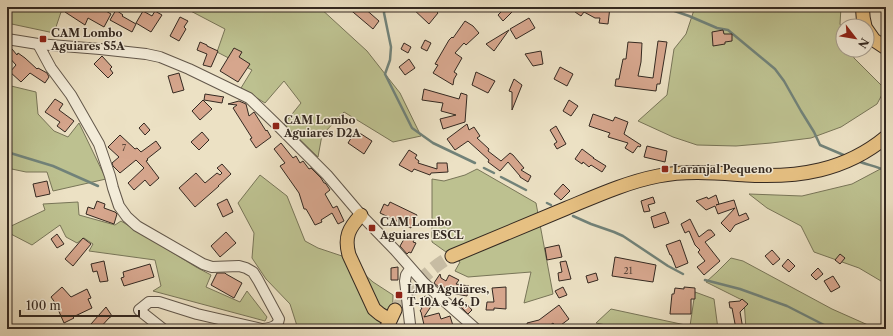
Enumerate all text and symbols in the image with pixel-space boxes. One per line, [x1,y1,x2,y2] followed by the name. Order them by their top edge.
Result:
[835,18,875,58] north arrow
[50,26,125,53] place label: CAM Lombo Aguiares S5A
[38,34,48,44] marker: CAM Lombo Aguiares S5A
[855,35,872,51] text: N
[283,113,361,140] place label: CAM Lombo Aguiares D2A
[271,121,281,131] marker: CAM Lombo Aguiares D2A
[122,142,127,153] house number: 7
[673,162,772,176] place label: Laranjal Pequeno
[660,164,670,174] marker: Laranjal Pequeno
[379,215,464,242] place label: CAM Lombo Aguiares ESCL
[367,223,377,233] marker: CAM Lombo Aguiares ESCL
[624,265,633,276] house number: 21
[407,282,489,309] place label: LMB Aguiares, T-10A e 46, D
[394,290,404,300] marker: LMB Aguiares, T-10A e 46, D
[20,292,139,318] scale bar
[26,298,61,313] text: 100 m

